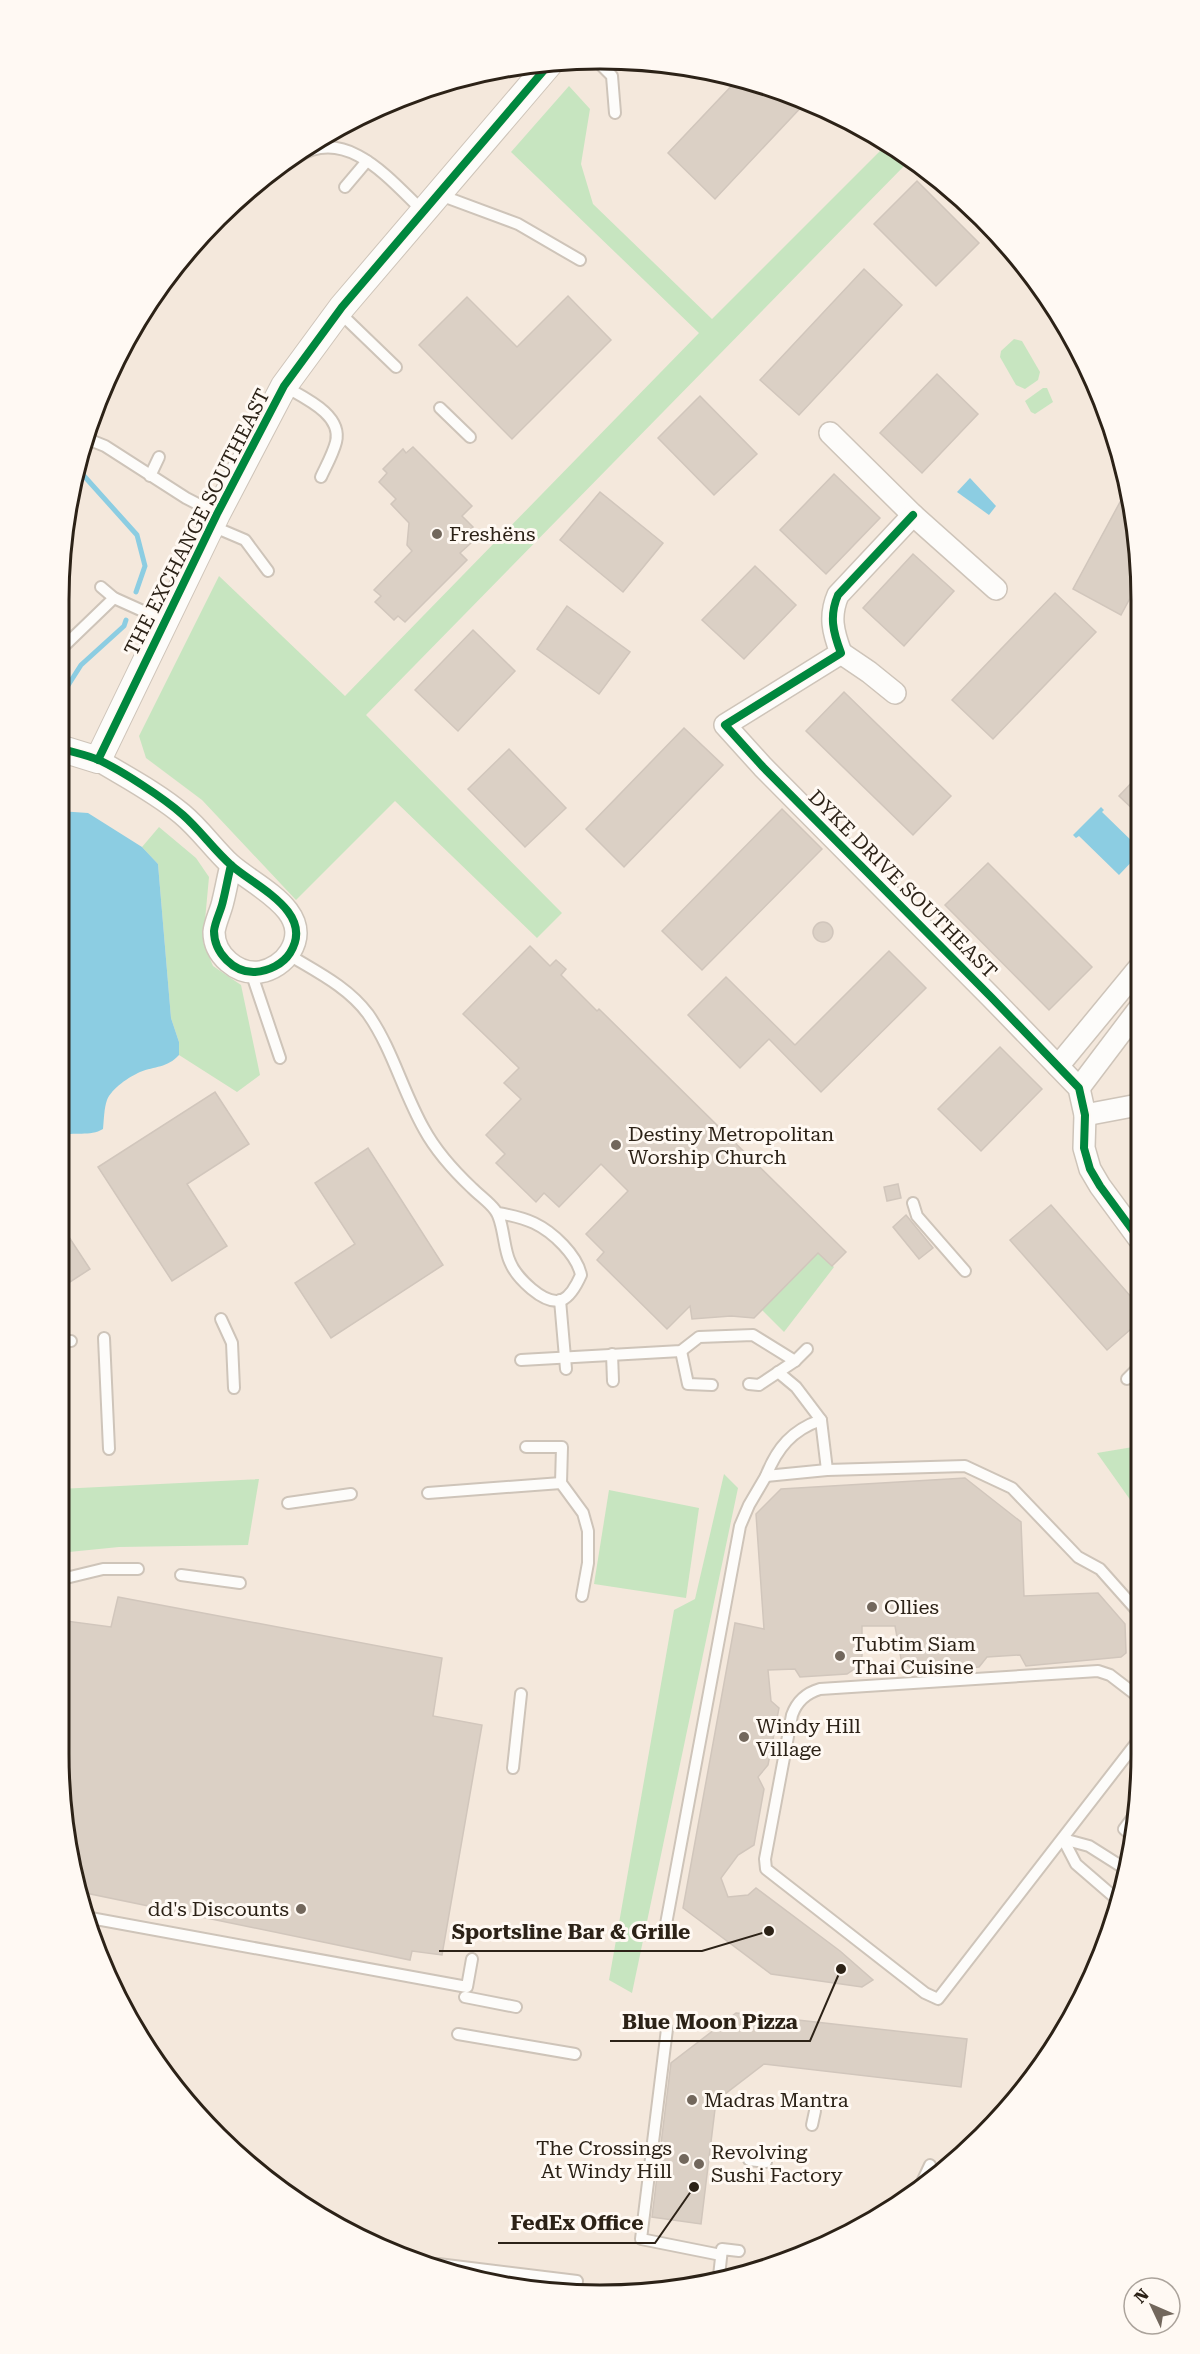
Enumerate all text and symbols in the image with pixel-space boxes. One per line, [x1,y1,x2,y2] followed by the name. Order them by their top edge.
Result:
[119,385,275,659] street label: THE EXCHANGE SOUTHEAST
[449,522,536,546] place label: Freshëns
[430,527,444,541] marker: Freshëns
[804,785,1002,983] street label: DYKE DRIVE SOUTHEAST
[628,1122,834,1169] place label: Destiny Metropolitan Worship Church
[609,1138,623,1152] marker: Destiny Metropolitan Worship Church
[884,1595,939,1619] place label: Ollies
[865,1600,879,1614] marker: Ollies
[852,1632,976,1679] place label: Tubtim Siam Thai Cuisine
[833,1649,847,1663] marker: Tubtim Siam Thai Cuisine
[756,1714,861,1761] place label: Windy Hill Village
[737,1730,751,1744] marker: Windy Hill Village
[148,1897,289,1921] place label: dd's Discounts
[294,1902,308,1916] marker: dd's Discounts
[439,1912,702,1951] callout: Sportsline Bar & Grille
[452,1920,690,1944] text: Sportsline Bar & Grille
[610,2002,810,2041] callout: Blue Moon Pizza
[622,2010,799,2034] text: Blue Moon Pizza
[704,2088,849,2112] place label: Madras Mantra
[685,2093,699,2107] marker: Madras Mantra
[536,2136,672,2183] place label: The Crossings At Windy Hill
[711,2140,843,2187] place label: Revolving Sushi Factory
[677,2152,691,2166] marker: The Crossings At Windy Hill
[692,2157,706,2171] marker: Revolving Sushi Factory
[498,2204,655,2243] callout: FedEx Office
[511,2211,643,2235] text: FedEx Office
[1122,2276,1182,2336] north arrow
[1130,2285,1153,2307] text: N

